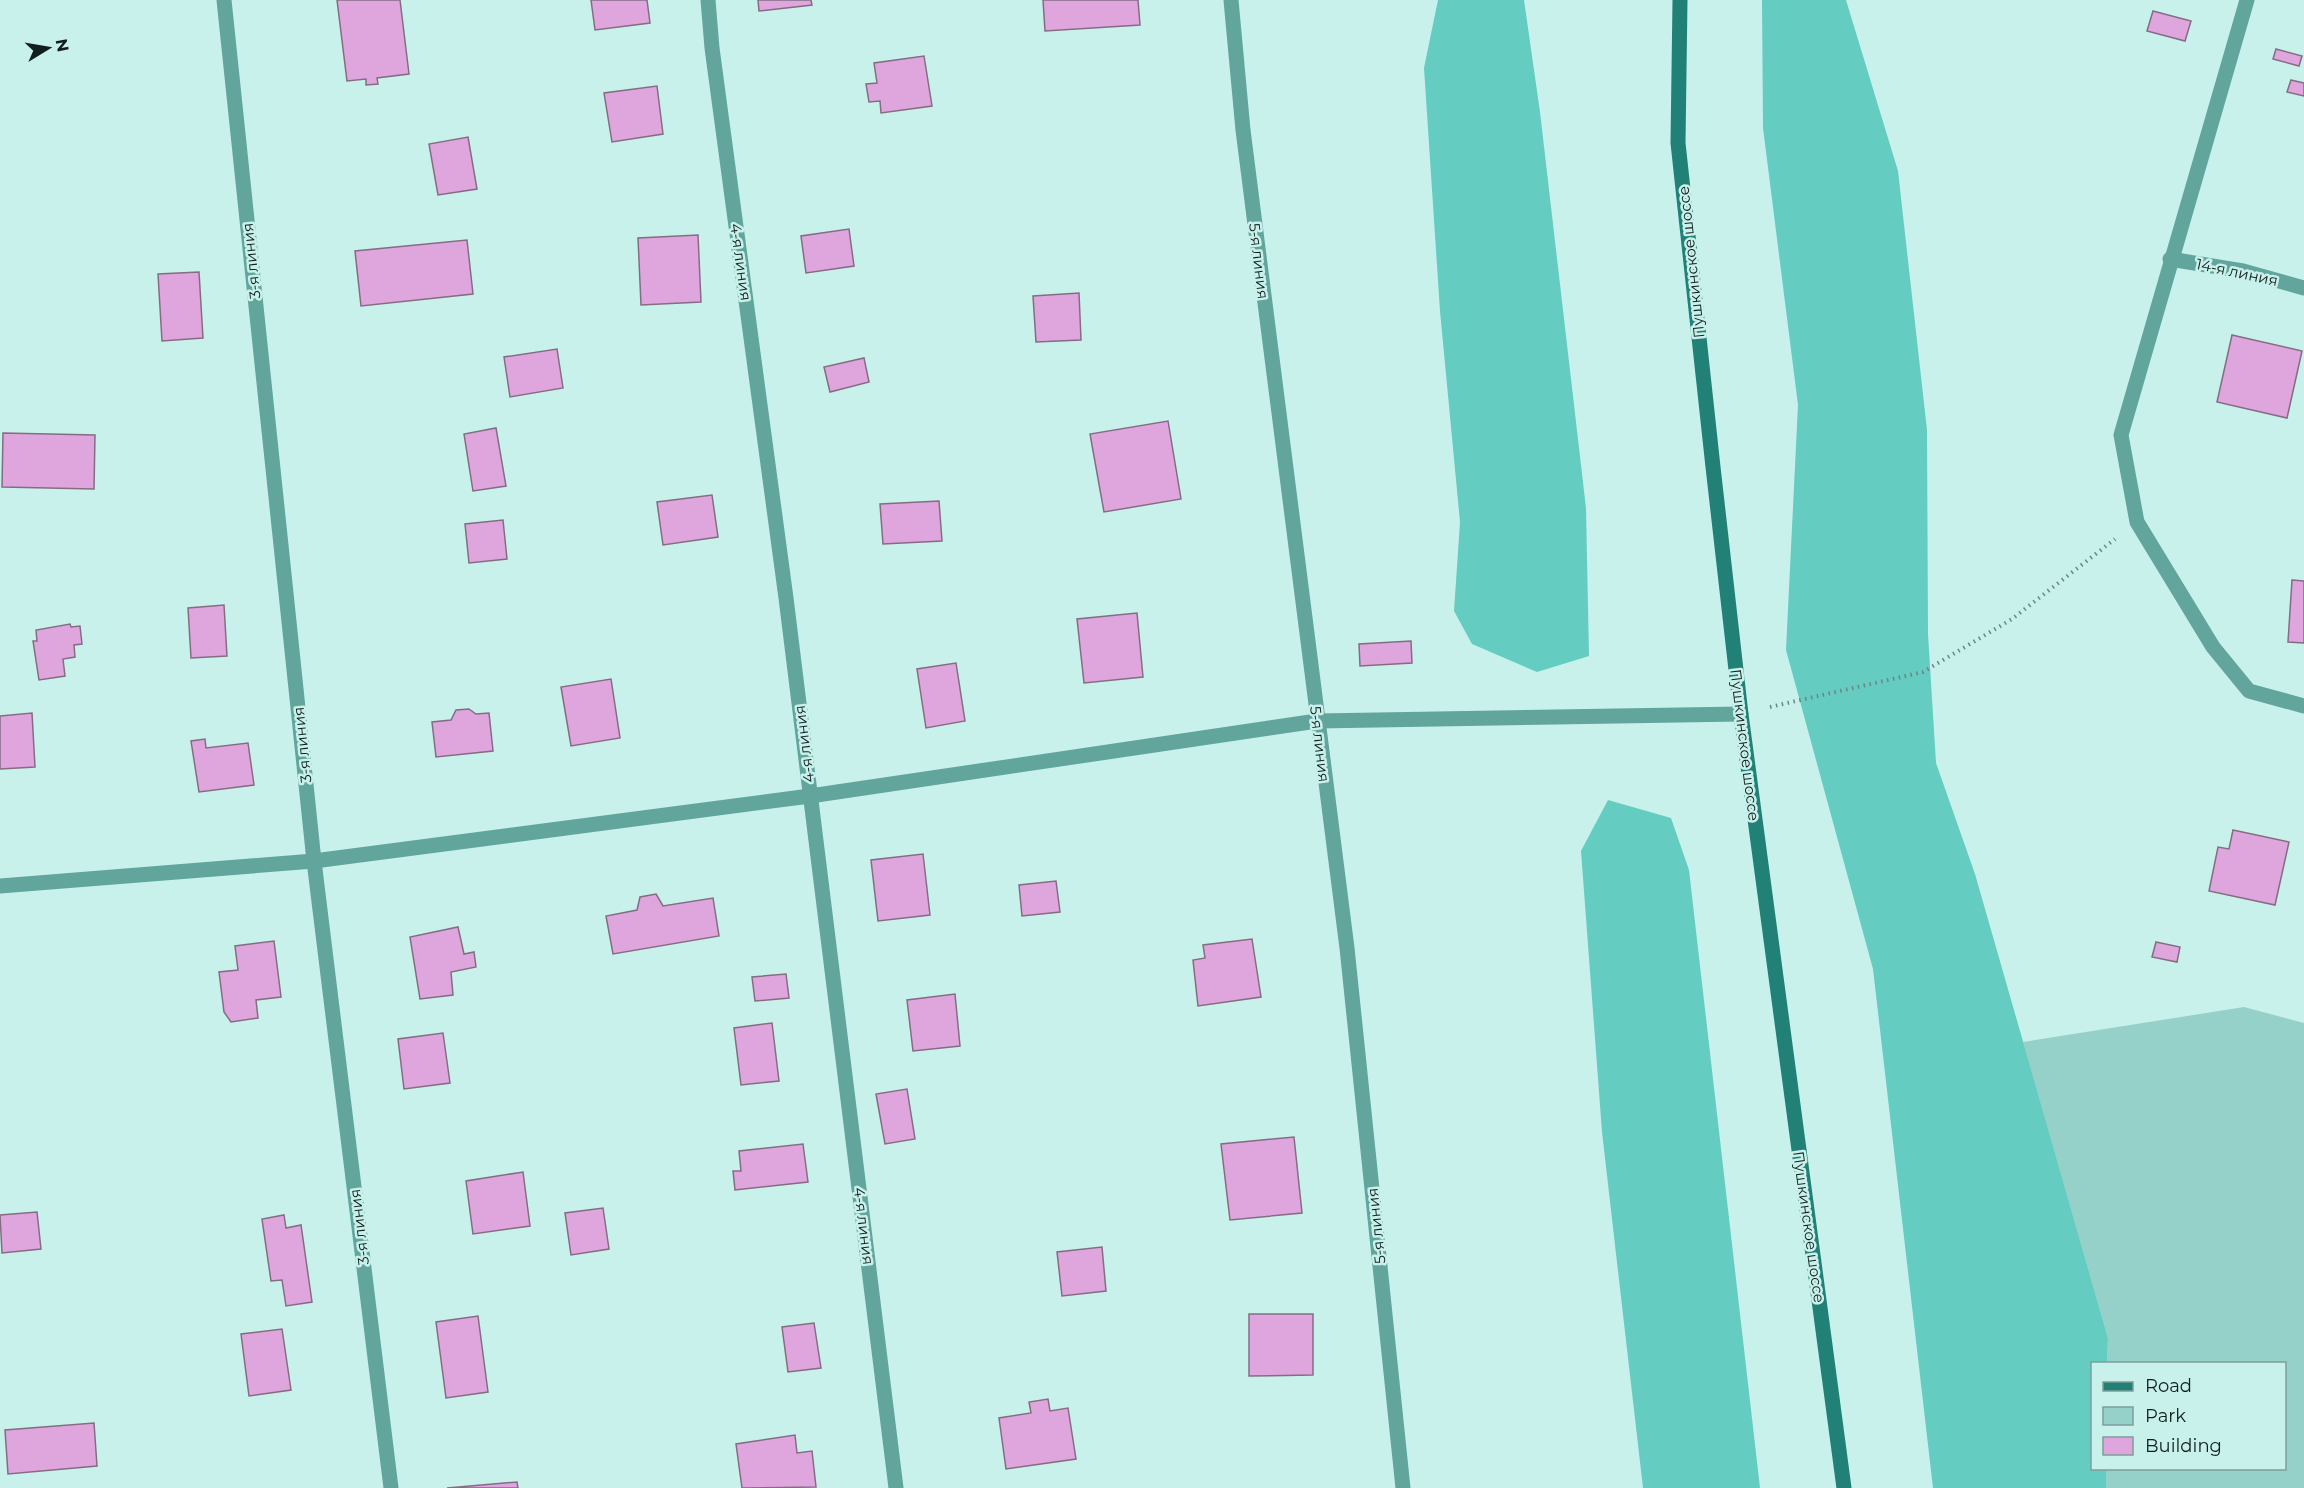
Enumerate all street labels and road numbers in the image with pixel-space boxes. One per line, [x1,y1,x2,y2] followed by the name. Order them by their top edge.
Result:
[1674,185,1708,339] street label: Пушкинское шоссе
[238,222,264,300] street label: 3-я линия
[726,222,756,302] street label: 4-я линия
[1245,222,1273,300] street label: 5-я линия
[2194,254,2280,290] street label: 14-я линия
[1726,668,1764,822] street label: Пушкинское шоссе
[790,704,818,784] street label: 4-я линия
[1306,705,1334,783] street label: 5-я линия
[289,706,315,784] street label: 3-я линия
[1789,1150,1829,1304] street label: Пушкинское шоссе
[850,1186,878,1266] street label: 4-я линия
[1363,1187,1389,1265] street label: 5-я линия
[345,1188,373,1266] street label: 3-я линия

